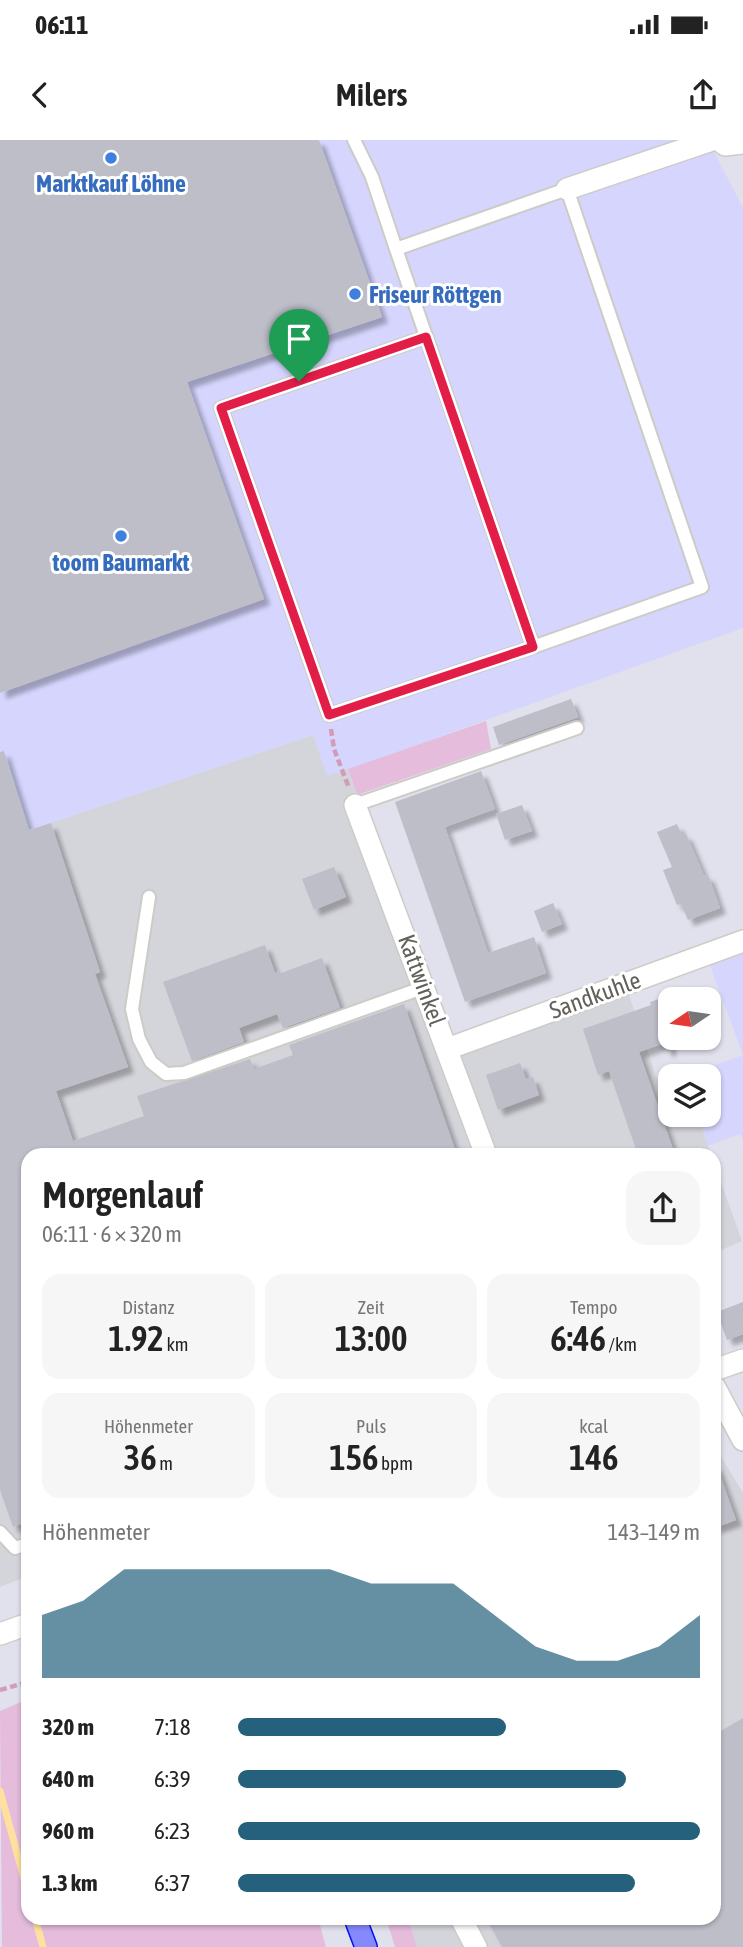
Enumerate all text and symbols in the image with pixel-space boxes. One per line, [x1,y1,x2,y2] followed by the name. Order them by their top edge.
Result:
[35,10,89,40] text: 06:11
[21,76,59,114] icon: back
[335,76,408,113] text: Milers
[684,76,722,114] icon: share
[103,150,119,166] marker: Marktkauf Löhne
[36,170,186,197] place label: Marktkauf Löhne
[369,281,502,308] place label: Friseur Röttgen
[347,286,363,302] marker: Friseur Röttgen
[269,309,329,381] pin
[280,320,318,358] icon: arrive
[113,528,129,544] marker: toom Baumarkt
[52,549,190,576] place label: toom Baumarkt
[393,931,451,1030] street label: Kattwinkel
[546,966,644,1024] street label: Sandkuhle
[658,987,721,1050] north arrow
[658,987,721,1127] map controls
[658,1064,721,1127] button: layers
[626,1171,700,1245] button: share
[42,1173,203,1216] text: Morgenlauf
[42,1221,182,1247] text: 06:11 · 6 × 320 m
[122,1296,174,1318] text: Distanz
[357,1296,385,1318] text: Zeit
[570,1296,617,1318] text: Tempo
[108,1318,164,1358] text: 1.92
[335,1318,407,1358] text: 13:00
[550,1318,606,1358] text: 6:46
[164,1333,188,1355] text: km
[606,1333,637,1355] text: /km
[104,1415,193,1437] text: Höhenmeter
[356,1415,386,1437] text: Puls
[579,1415,608,1437] text: kcal
[124,1437,157,1477] text: 36
[329,1437,379,1477] text: 156
[569,1437,618,1477] text: 146
[157,1452,173,1474] text: m
[379,1452,413,1474] text: bpm
[42,1519,150,1545] text: Höhenmeter
[607,1519,700,1545] text: 143–149 m
[42,1714,94,1740] text: 320 m
[154,1714,191,1740] text: 7:18
[42,1766,94,1792] text: 640 m
[154,1766,191,1792] text: 6:39
[42,1818,94,1844] text: 960 m
[154,1818,191,1844] text: 6:23
[42,1870,98,1896] text: 1.3 km
[154,1870,191,1896] text: 6:37

